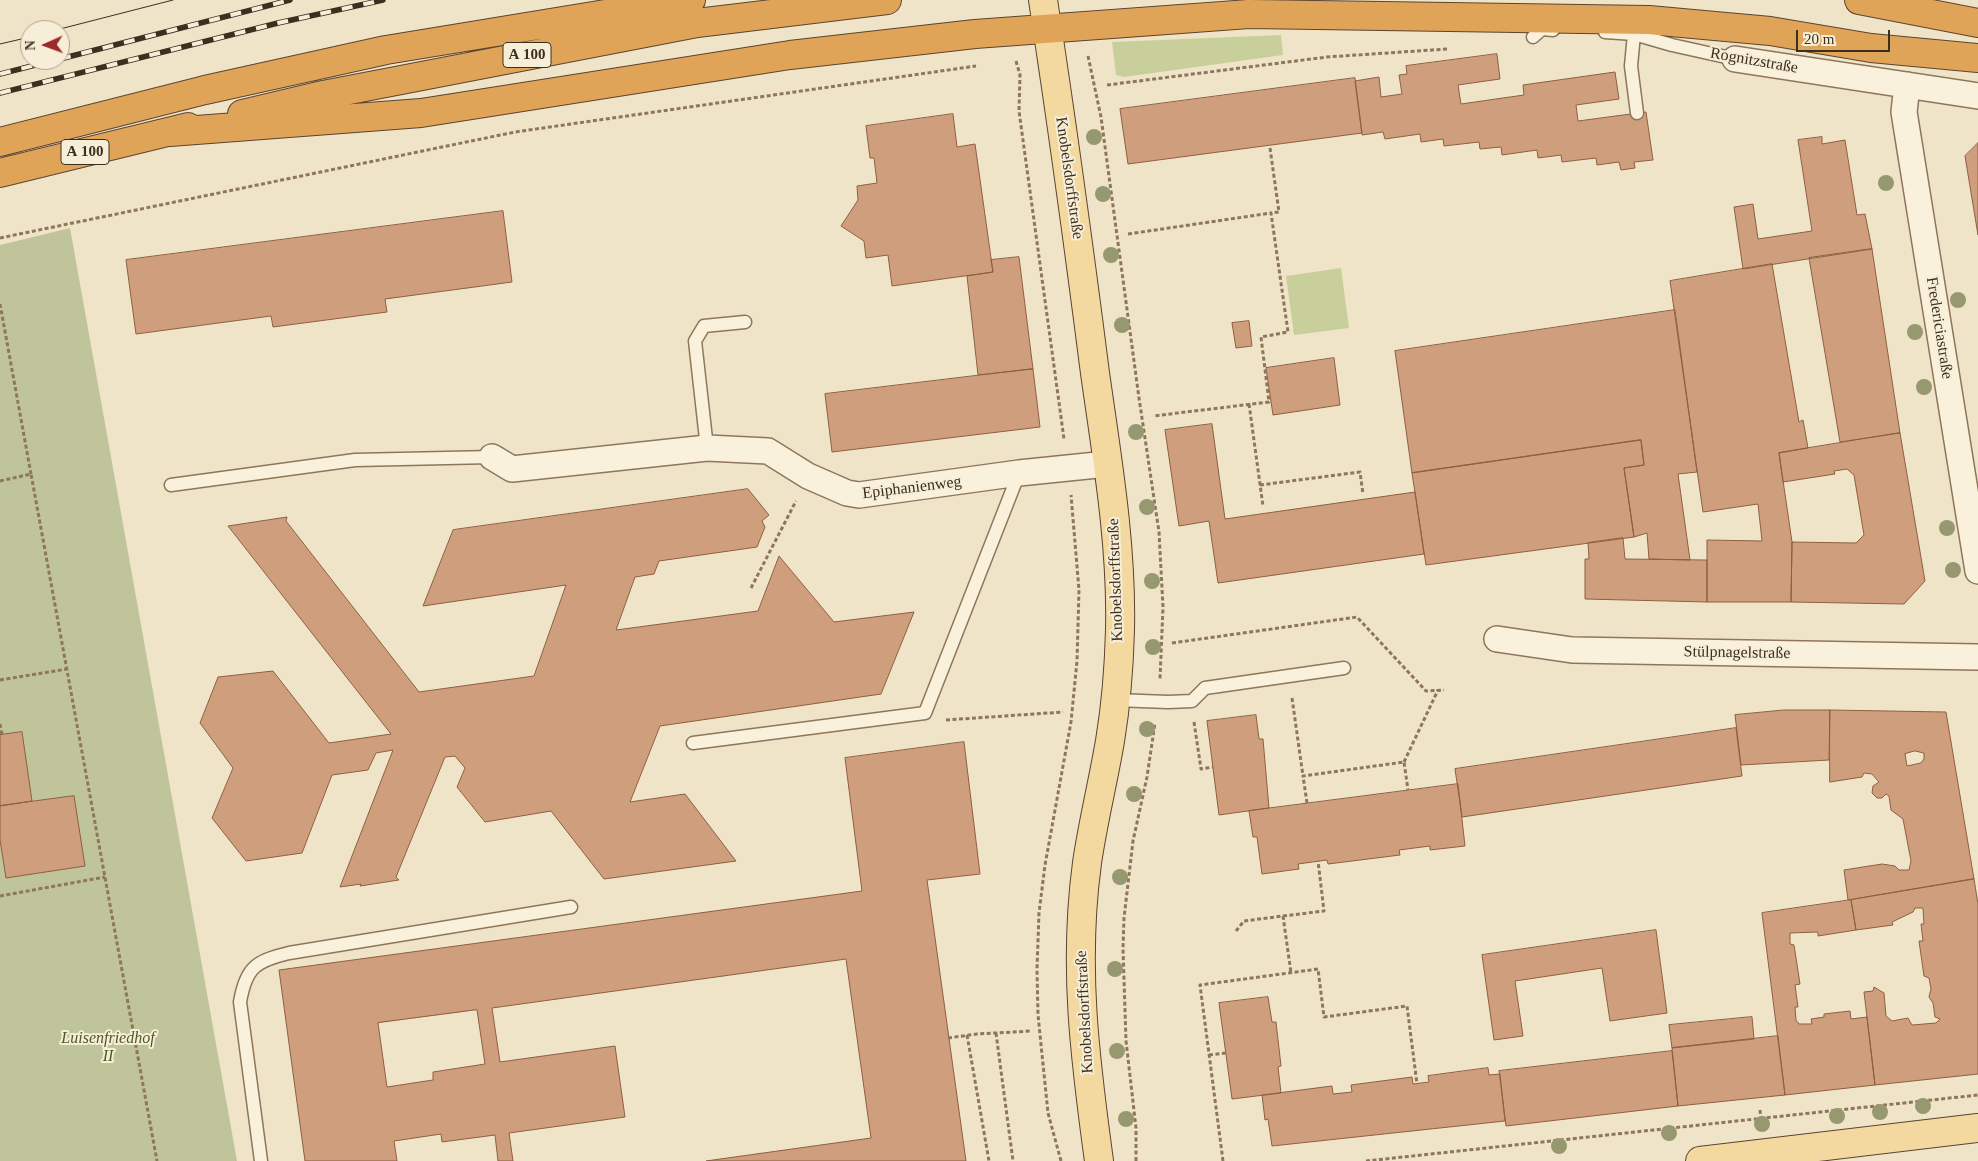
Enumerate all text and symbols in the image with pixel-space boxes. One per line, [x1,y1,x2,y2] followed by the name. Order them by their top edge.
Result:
[20,20,70,70] north arrow
[1798,20,1892,52] scale bar
[1804,31,1834,47] text: 20 m
[23,40,38,51] text: N
[503,42,551,68] road number: A 100
[1709,44,1799,78] street label: Rognitzstraße
[1051,116,1087,240] street label: Knobelsdorffstraße
[61,140,109,164] road number: A 100
[1921,276,1957,380] street label: Fredericiastraße
[861,472,963,504] street label: Epiphanienweg
[1104,518,1128,642] street label: Knobelsdorffstraße
[1684,642,1790,664] street label: Stülpnagelstraße
[1072,950,1098,1074] street label: Knobelsdorffstraße
[61,1029,155,1067] park label: Luisenfriedhof II

